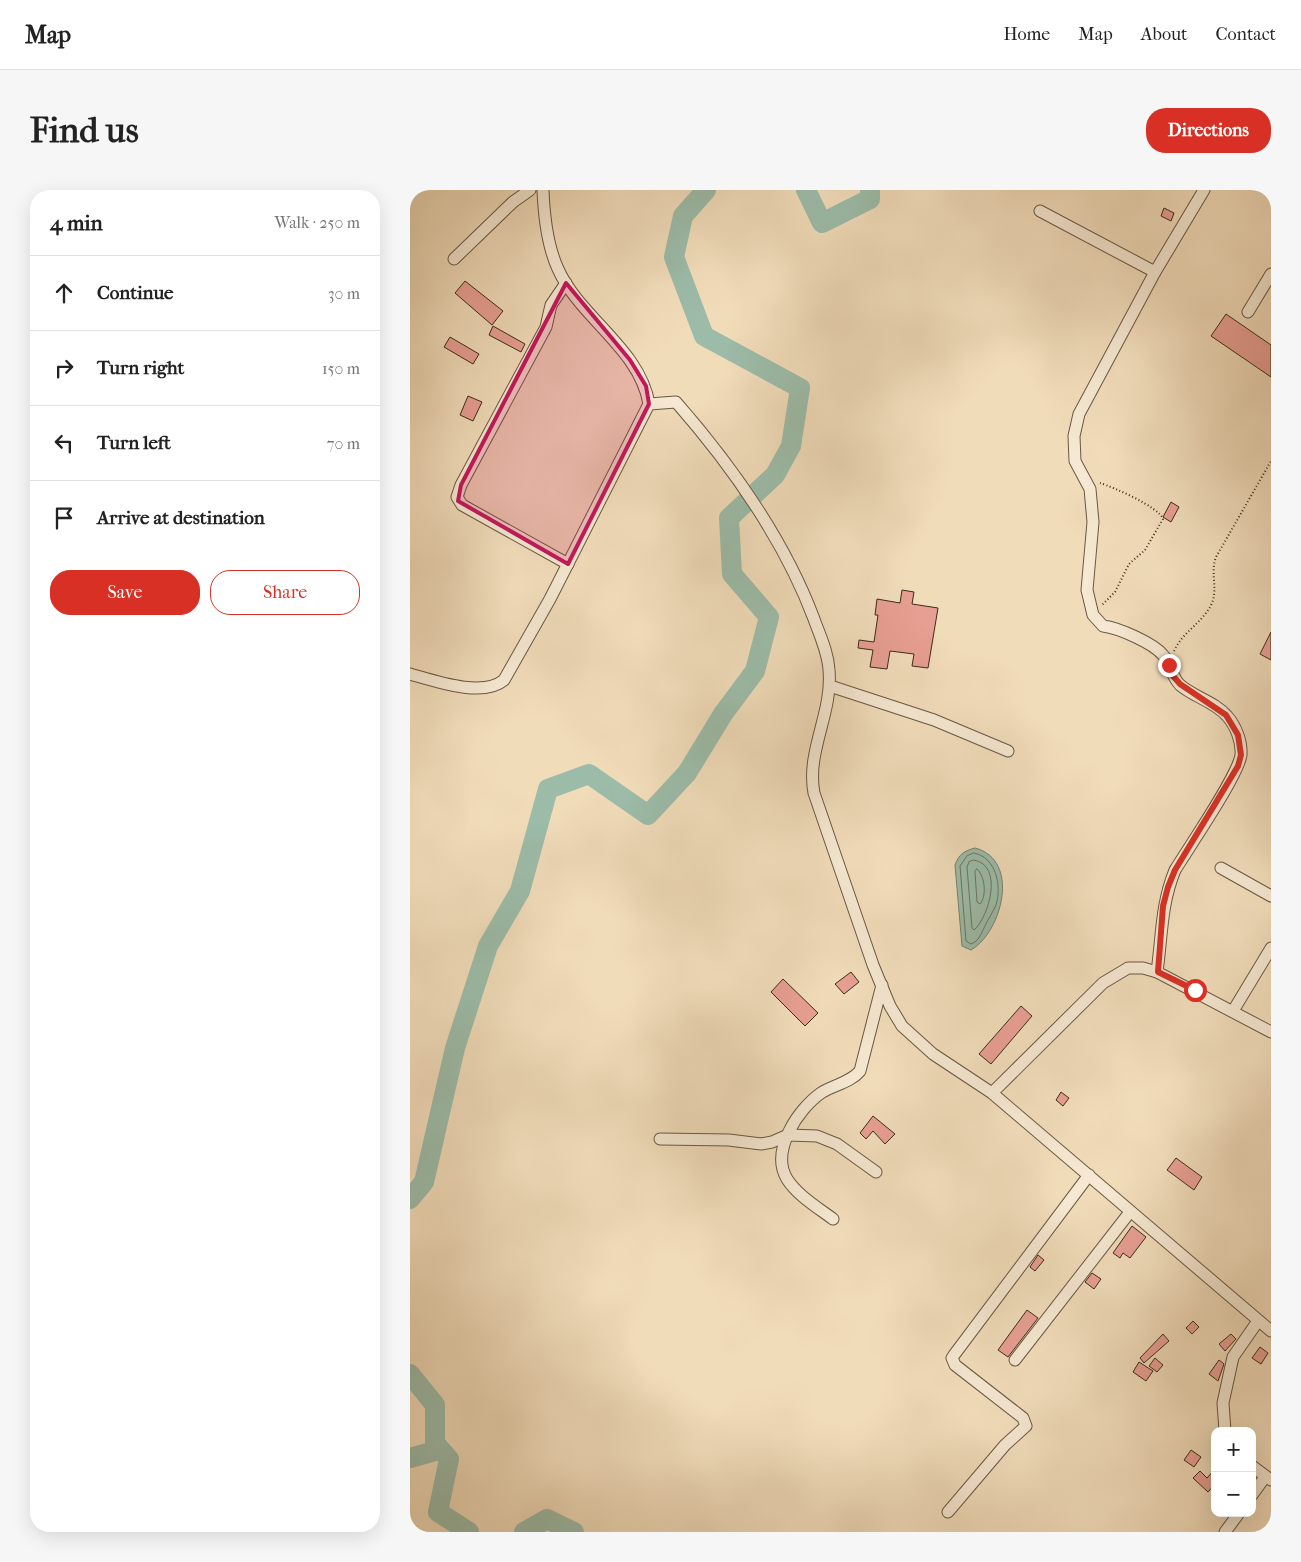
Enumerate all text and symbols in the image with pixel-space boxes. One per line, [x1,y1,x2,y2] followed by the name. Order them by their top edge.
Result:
[25,21,71,49] text: Map
[1003,24,1050,45] text: Home
[1078,24,1113,45] text: Map
[1141,24,1187,45] text: About
[1215,24,1276,45] text: Contact
[1146,108,1271,153] button: Directions
[30,110,139,151] text: Find us
[50,211,103,235] text: 4 min
[275,213,360,232] text: Walk · 250 m
[50,279,78,307] icon: ahead
[97,282,173,304] text: Continue
[328,284,360,303] text: 30 m
[50,354,78,382] icon: right
[97,357,184,379] text: Turn right
[322,359,360,378] text: 150 m
[50,429,78,457] icon: left
[97,432,171,454] text: Turn left
[327,434,360,453] text: 70 m
[50,504,78,532] icon: arrive
[97,507,265,529] text: Arrive at destination
[50,570,200,615] button: Save
[210,570,360,615] button: Share
[1158,654,1181,677] route end
[1184,979,1207,1002] route start
[1211,1427,1256,1517] map controls
[1211,1427,1256,1472] button: +
[1211,1472,1256,1517] button: −

